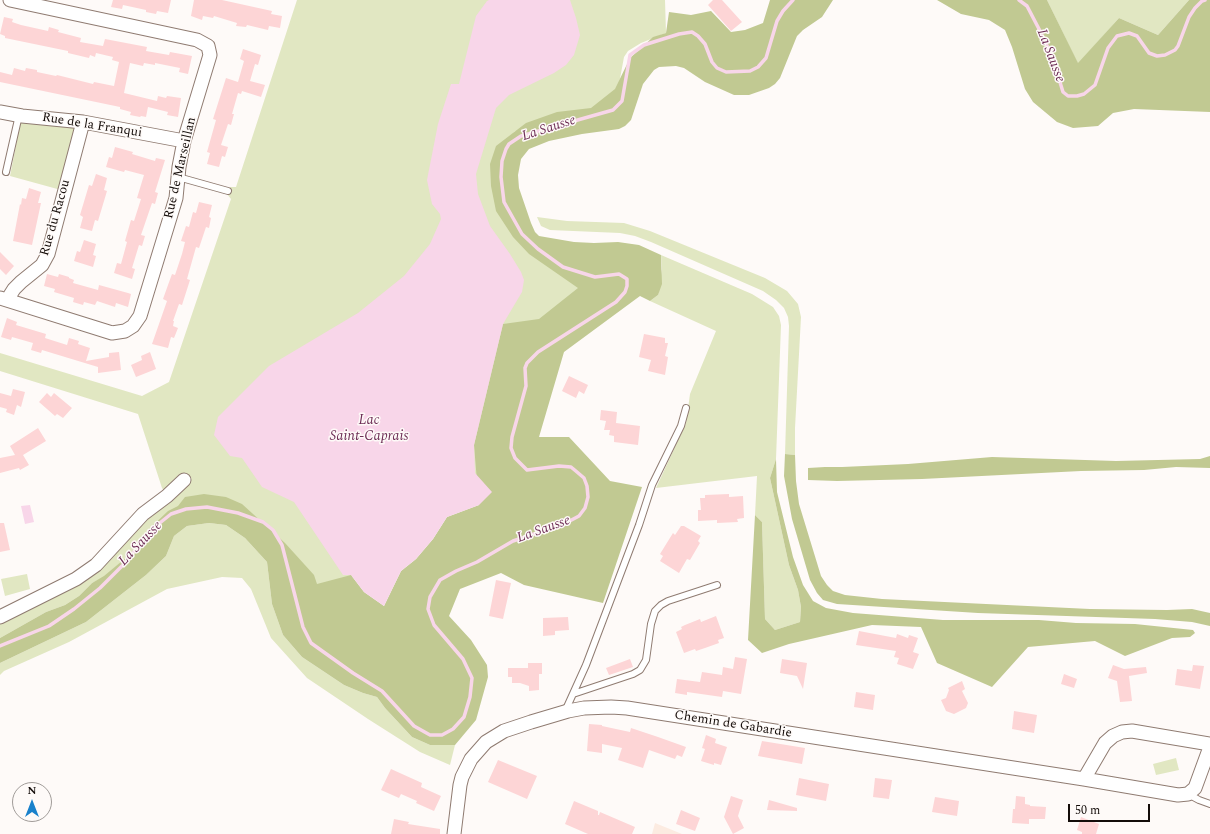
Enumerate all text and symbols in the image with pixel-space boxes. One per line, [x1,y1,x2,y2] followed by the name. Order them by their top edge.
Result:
[1032,27,1068,85] water label: La Sausse
[41,110,143,142] street label: Rue de la Franqui
[520,112,578,146] water label: La Sausse
[162,116,200,220] street label: Rue de Marseillan
[38,178,74,258] street label: Rue du Racou
[330,413,408,446] water label: Lac Saint-Caprais
[515,513,573,547] water label: La Sausse
[116,518,166,570] water label: La Sausse
[673,708,793,742] street label: Chemin de Gabardie
[12,782,52,822] north arrow
[28,782,36,799] text: N
[1070,796,1152,822] scale bar
[1075,801,1100,820] text: 50 m

